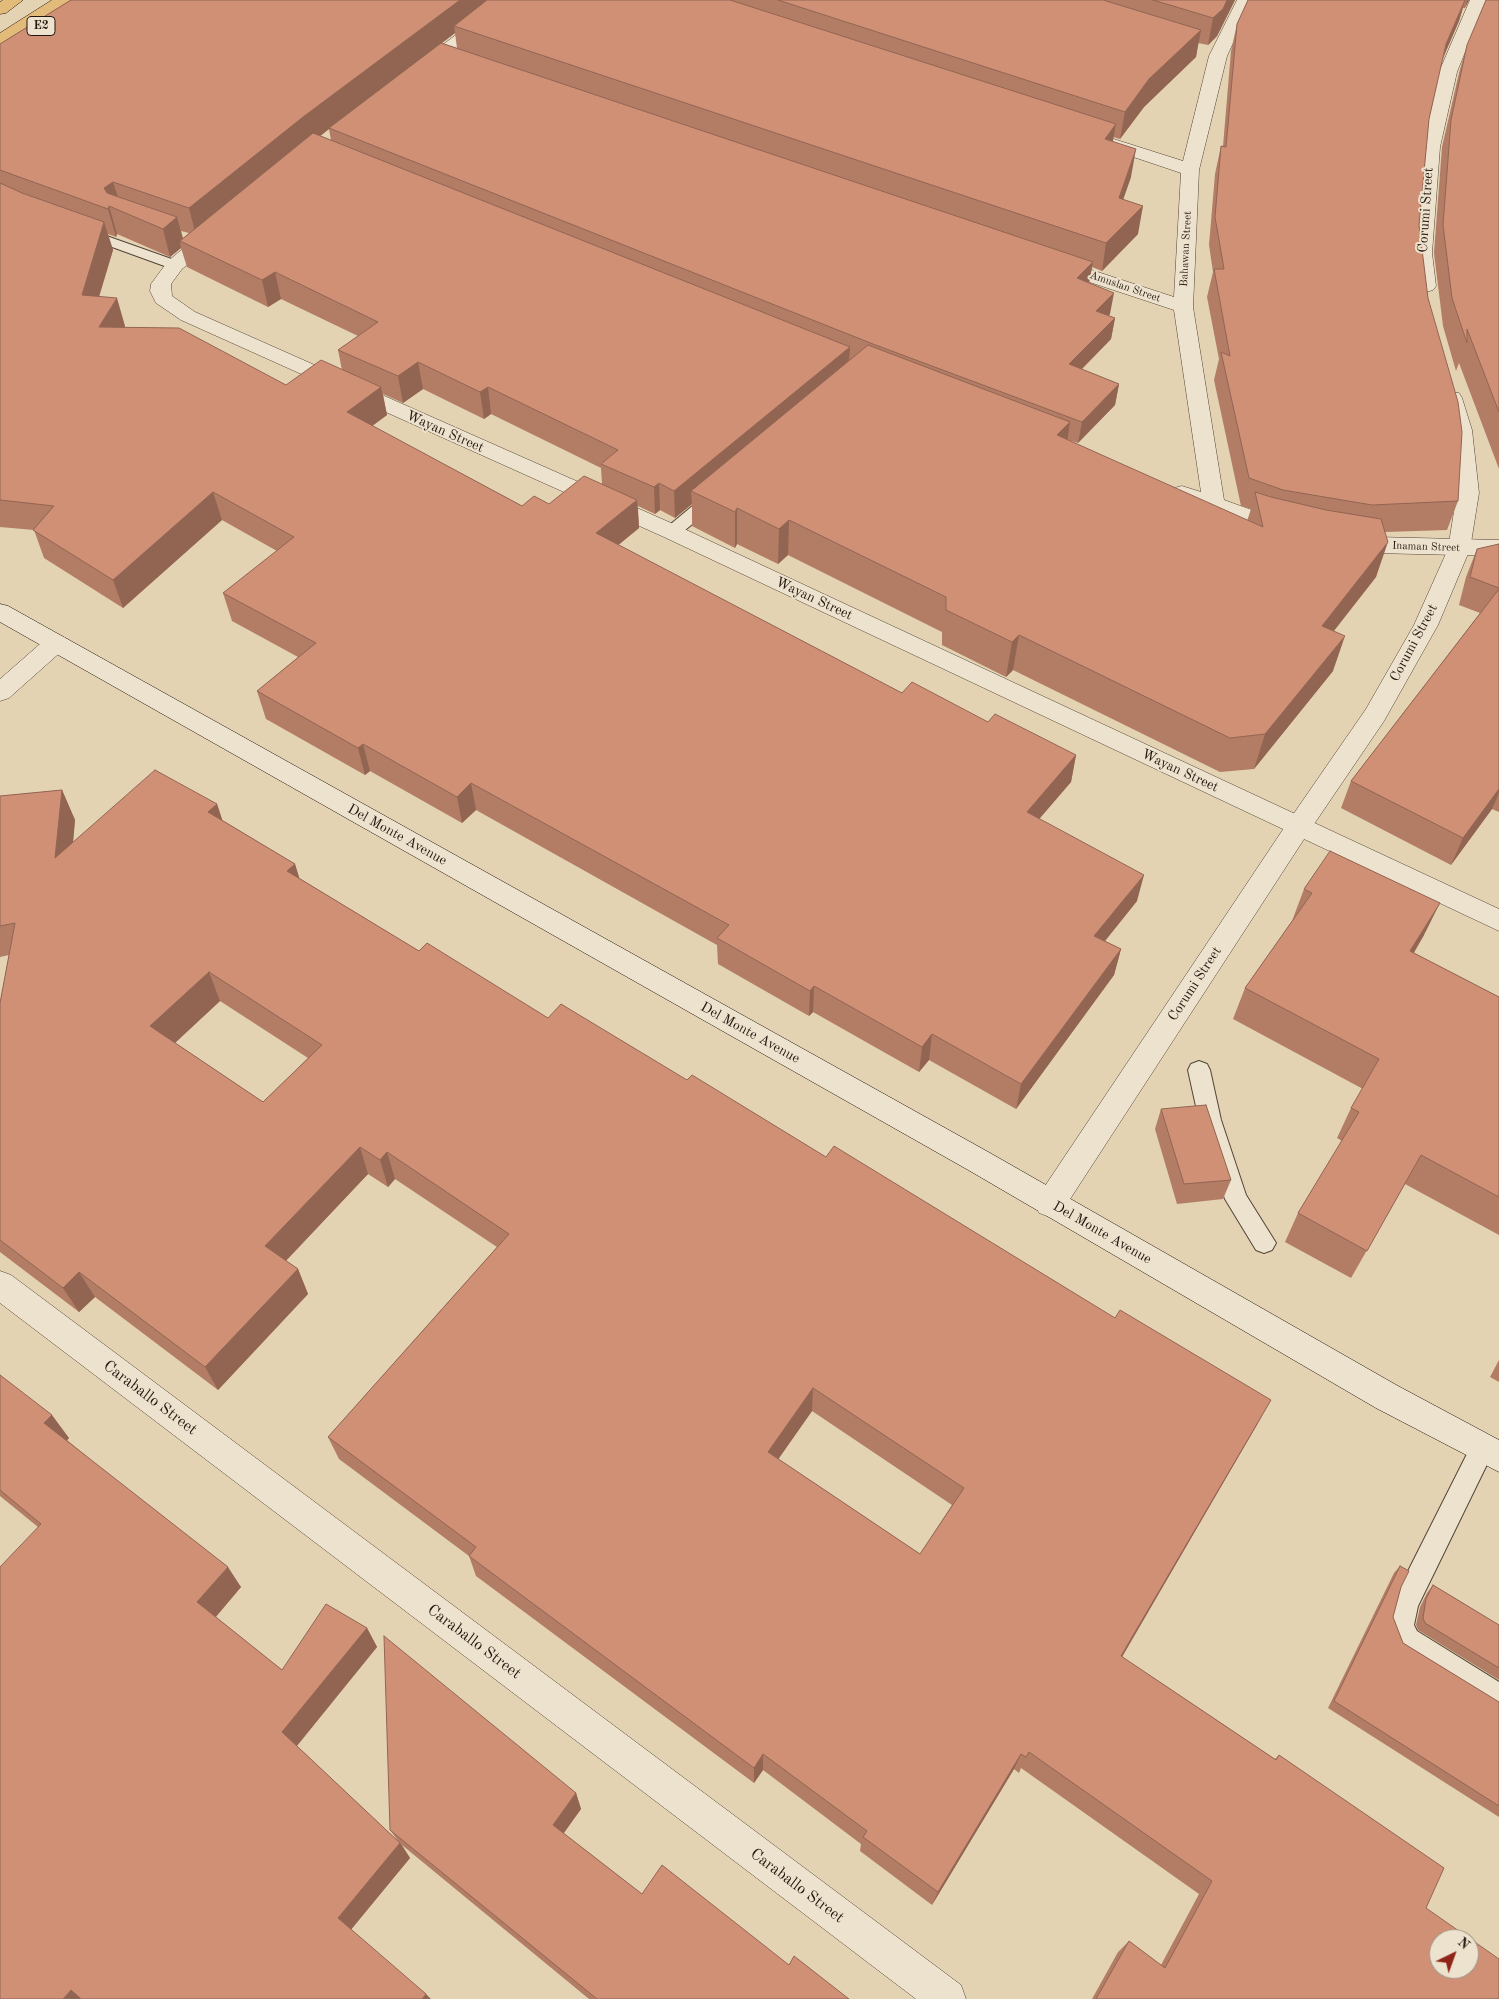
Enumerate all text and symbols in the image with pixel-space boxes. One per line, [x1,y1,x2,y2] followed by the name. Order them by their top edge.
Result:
[27,16,55,36] road number: E2
[1415,167,1437,253] street label: Corumi Street
[1177,211,1195,287] street label: Bahawan Street
[1088,269,1162,305] street label: Amuslan Street
[404,407,486,457] street label: Wayan Street
[1392,539,1460,555] street label: Inaman Street
[773,574,855,624] street label: Wayan Street
[1387,601,1441,685] street label: Corumi Street
[1139,746,1221,796] street label: Wayan Street
[344,801,450,869] street label: Del Monte Avenue
[1165,944,1225,1024] street label: Corumi Street
[697,999,803,1067] street label: Del Monte Avenue
[1050,1198,1154,1268] street label: Del Monte Avenue
[99,1356,201,1440] street label: Caraballo Street
[423,1600,525,1684] street label: Caraballo Street
[746,1844,848,1928] street label: Caraballo Street
[1429,1929,1479,1979] north arrow
[1455,1935,1472,1952] text: N

